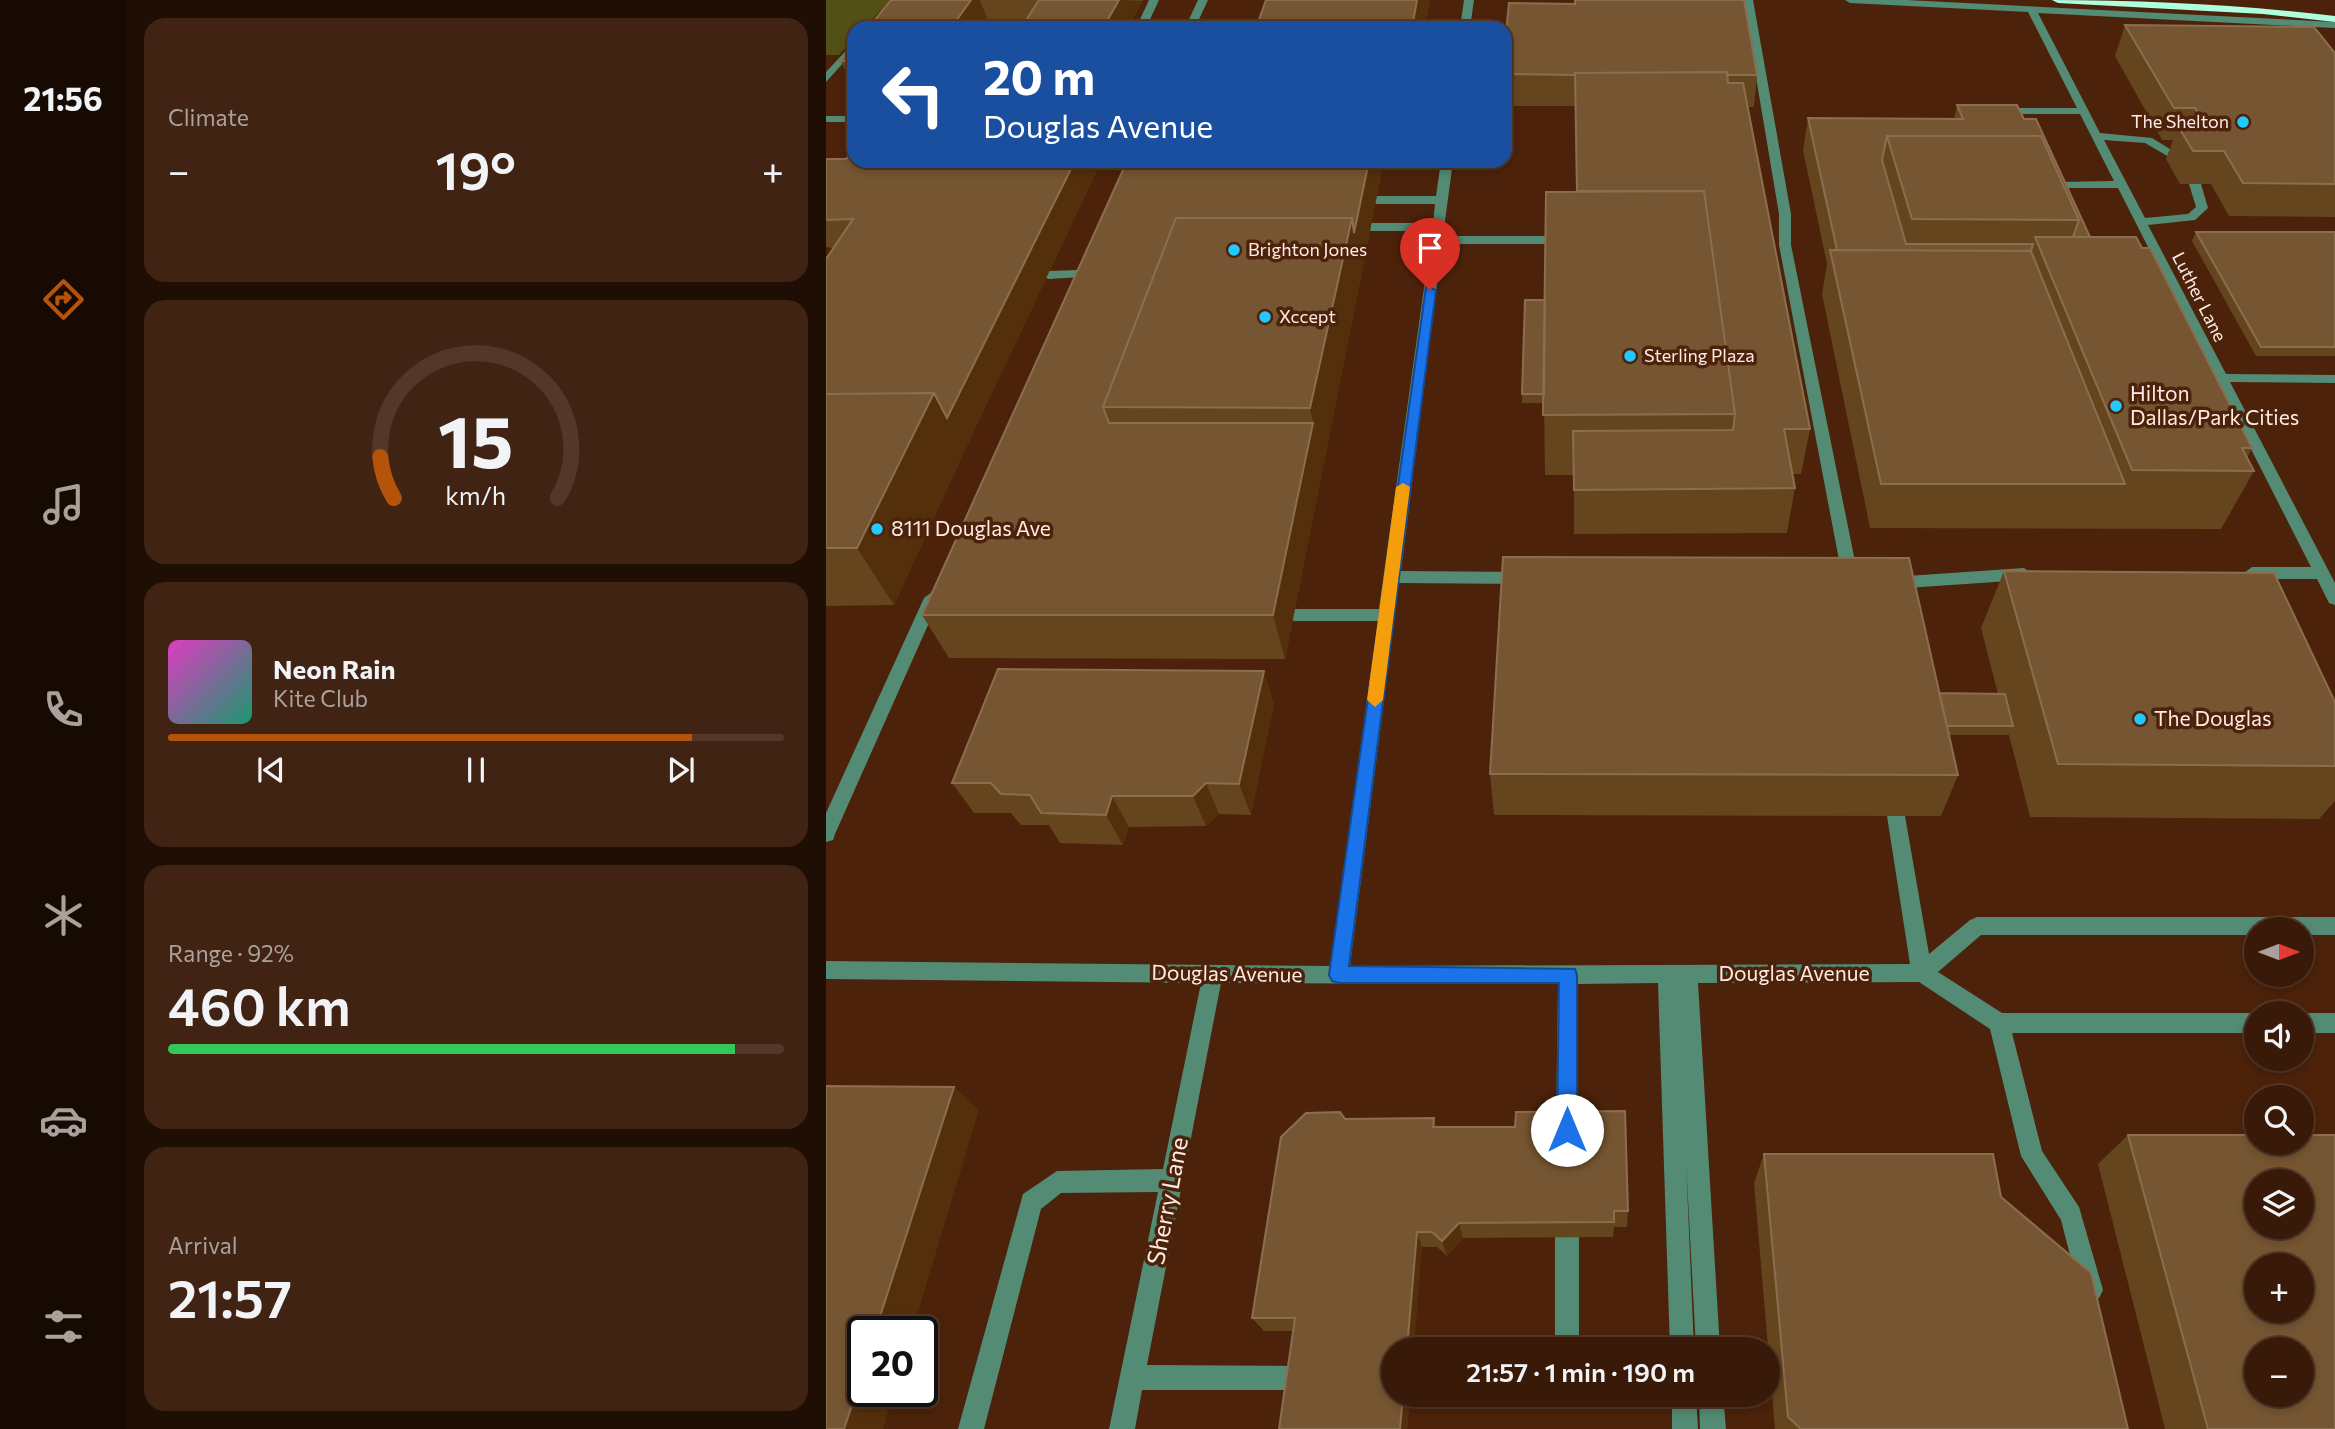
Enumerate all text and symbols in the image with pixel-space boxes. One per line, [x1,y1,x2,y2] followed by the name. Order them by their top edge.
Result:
[983,45,1095,105] text: 20 m
[868,49,959,140] icon: left
[23,78,103,118] text: 21:56
[168,103,249,131] text: Climate
[983,105,1213,145] text: Douglas Avenue
[2131,110,2229,132] place label: The Shelton
[2235,114,2251,130] marker: The Shelton
[435,137,516,201] text: 19°
[168,146,190,193] text: −
[762,146,784,193] text: +
[1400,218,1460,290] pin
[1411,229,1449,267] icon: arrive
[1248,238,1367,260] place label: Brighton Jones
[1226,242,1242,258] marker: Brighton Jones
[2168,248,2232,345] street label: Luther Lane
[39,275,88,324] icon: directions
[1279,305,1336,327] place label: Xccept
[1257,309,1273,325] marker: Xccept
[1644,344,1755,366] place label: Sterling Plaza
[1622,348,1638,364] marker: Sterling Plaza
[2130,380,2299,429] place label: Hilton Dallas/Park Cities
[438,395,514,484] text: 15
[2108,398,2124,414] marker: Hilton Dallas/Park Cities
[39,480,88,529] icon: music
[446,480,506,510] text: km/h
[891,515,1051,540] place label: 8111 Douglas Ave
[869,521,885,537] marker: 8111 Douglas Ave
[273,653,396,684] text: Neon Rain
[273,684,368,712] text: Kite Club
[39,685,88,734] icon: phone
[2154,705,2272,730] place label: The Douglas
[2132,711,2148,727] marker: The Douglas
[252,751,290,789] icon: previous
[457,751,495,789] icon: pause
[662,751,700,789] icon: next
[39,891,88,940] icon: climate
[2244,917,2314,987] north arrow
[2244,917,2314,1407] map controls
[168,939,294,967] text: Range · 92%
[1151,959,1303,986] street label: Douglas Avenue
[1718,960,1870,985] street label: Douglas Avenue
[168,973,351,1037] text: 460 km
[2244,1001,2314,1071] button: sound
[2244,1085,2314,1155] button: search
[1530,1093,1604,1167] position arrow
[39,1096,88,1145] icon: car
[1140,1134,1193,1267] street label: Sherry Lane
[2244,1169,2314,1239] button: layers
[168,1231,238,1259] text: Arrival
[2244,1253,2314,1323] button: +
[168,1265,292,1329] text: 21:57
[39,1302,88,1351] icon: filters
[847,1316,938,1407] speed limit sign: 20
[2244,1337,2314,1407] button: −
[1466,1356,1695,1387] text: 21:57 · 1 min · 190 m

